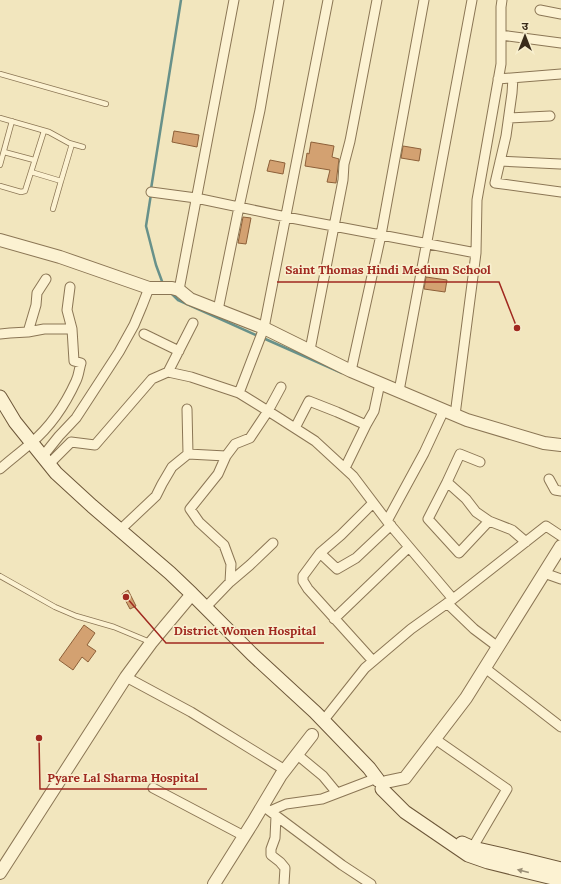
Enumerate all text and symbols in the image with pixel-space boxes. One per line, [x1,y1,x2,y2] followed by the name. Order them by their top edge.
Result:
[505,16,545,56] north arrow
[522,19,529,33] text: उ
[277,258,499,282] callout: Saint Thomas Hindi Medium School
[285,262,491,277] text: Saint Thomas Hindi Medium School
[166,619,324,643] callout: District Women Hospital
[174,623,316,638] text: District Women Hospital
[40,765,207,789] callout: Pyare Lal Sharma Hospital
[47,770,199,785] text: Pyare Lal Sharma Hospital
[517,868,529,874] one-way arrow

